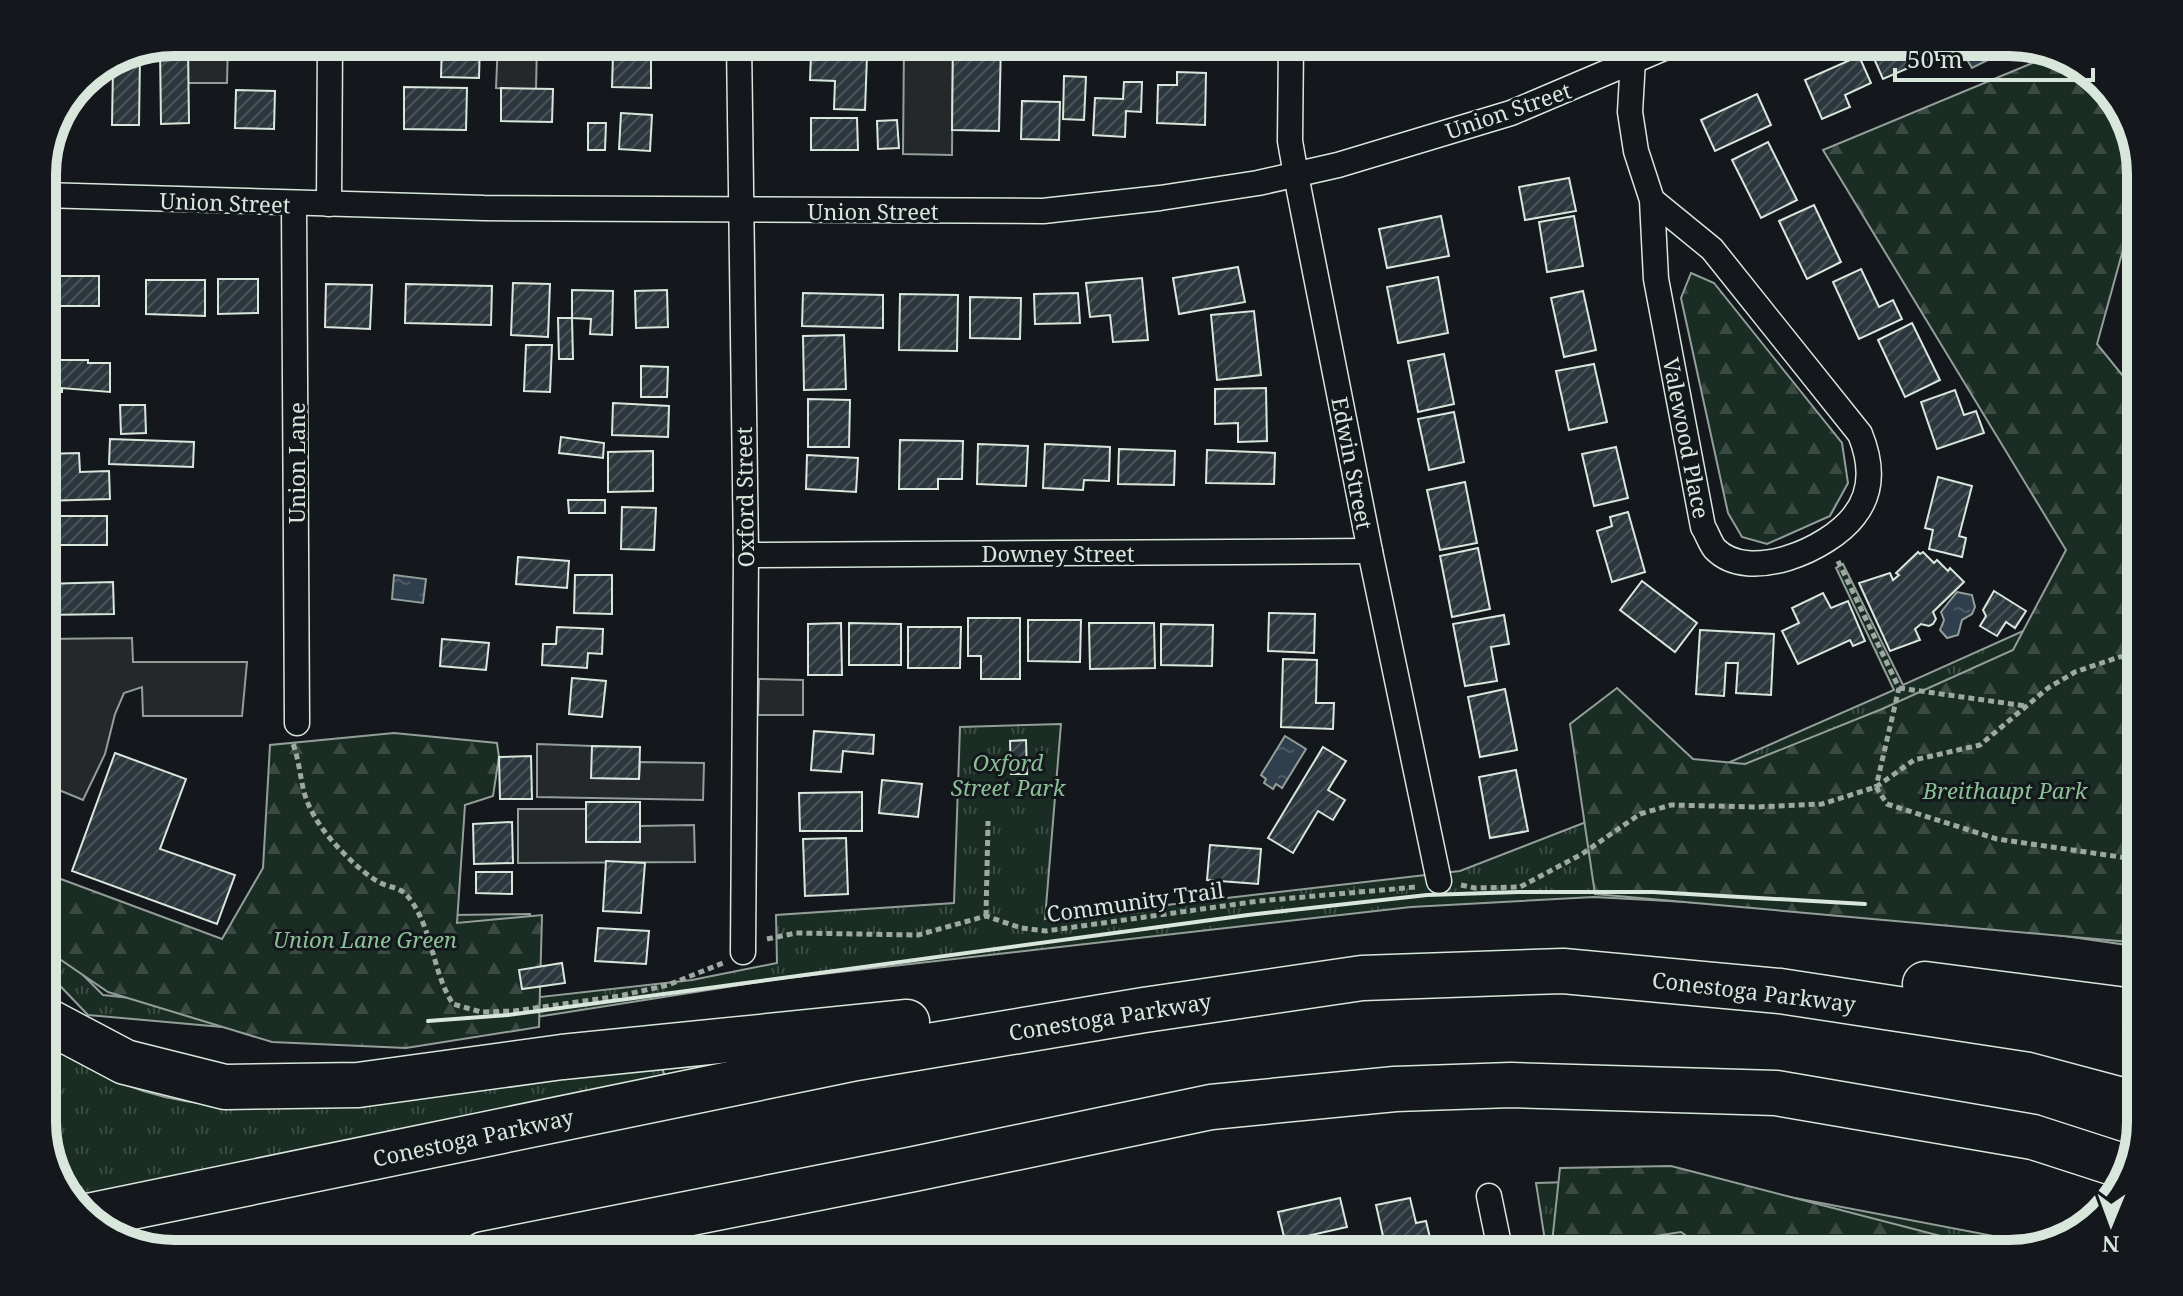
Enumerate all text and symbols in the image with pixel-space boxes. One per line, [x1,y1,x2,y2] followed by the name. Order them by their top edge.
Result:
[1895,32,2093,82] scale bar
[1907,42,1963,75] text: 50 m
[1441,74,1575,146] street label: Union Street
[159,185,291,219] street label: Union Street
[808,196,939,226] street label: Union Street
[1657,355,1717,521] street label: Valewood Place
[1325,394,1381,532] street label: Edwin Street
[281,402,311,524] street label: Union Lane
[728,426,760,568] street label: Oxford Street
[981,538,1135,568] street label: Downey Street
[951,747,1067,802] park label: Oxford Street Park
[1922,775,2089,805] park label: Breithaupt Park
[1045,874,1226,928] street label: Community Trail
[273,924,457,954] park label: Union Lane Green
[1651,964,1858,1018] street label: Conestoga Parkway
[1007,985,1214,1047] street label: Conestoga Parkway
[370,1101,577,1173] street label: Conestoga Parkway
[2071,1184,2151,1264] north arrow
[2102,1230,2120,1260] text: N

